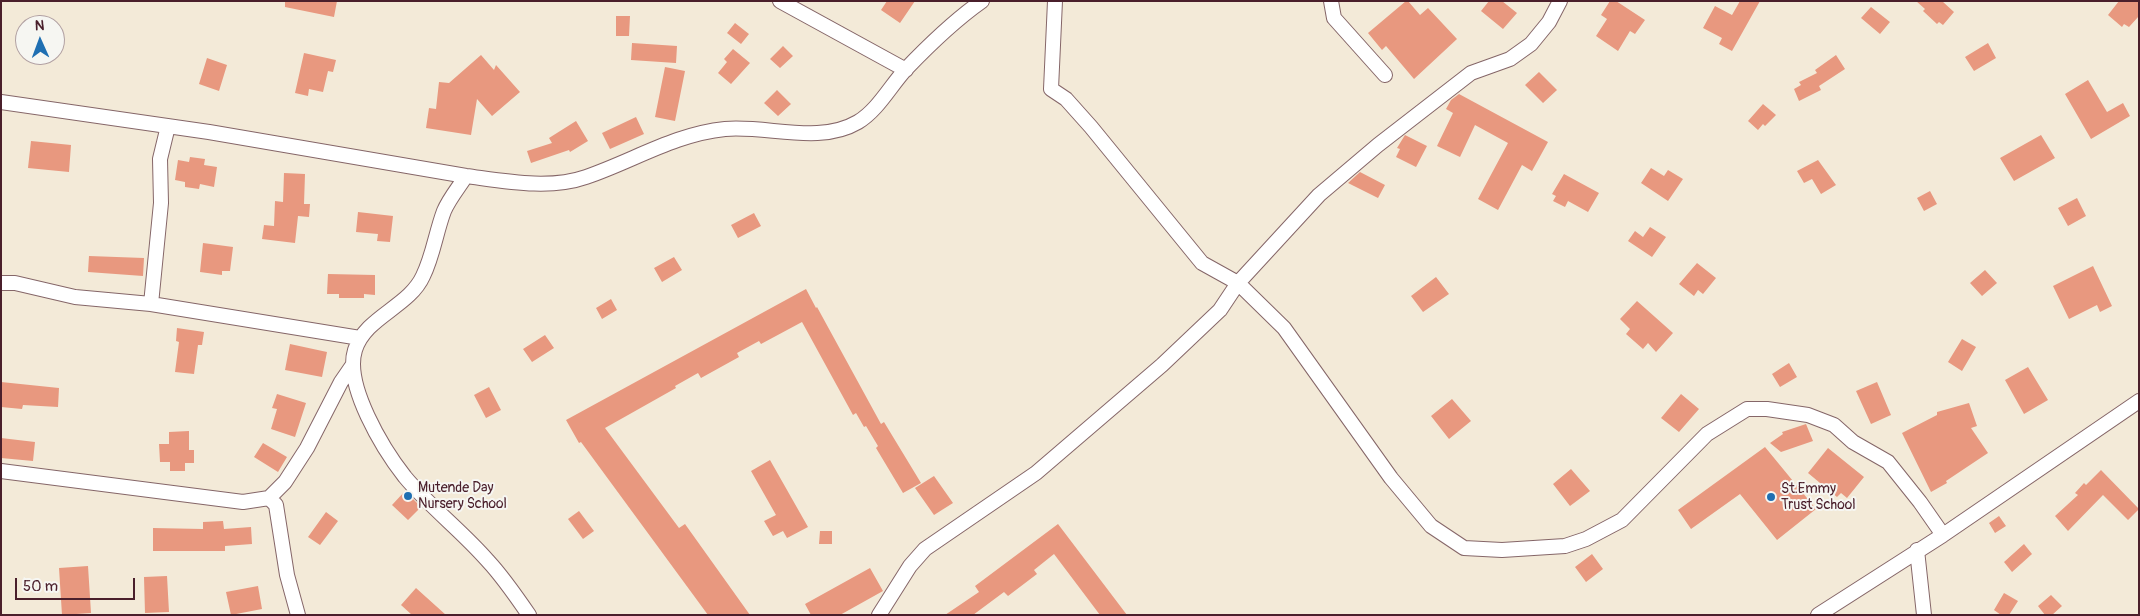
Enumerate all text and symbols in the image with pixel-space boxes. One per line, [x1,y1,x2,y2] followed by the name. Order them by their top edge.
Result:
[15,15,65,65] north arrow
[34,17,45,34] text: N
[418,480,507,512] place label: Mutende Day Nursery School
[1781,481,1856,514] place label: St.Emmy Trust School
[402,490,414,502] marker: Mutende Day Nursery School
[1765,491,1777,503] marker: St.Emmy Trust School
[18,568,138,600] scale bar
[23,577,58,596] text: 50 m

